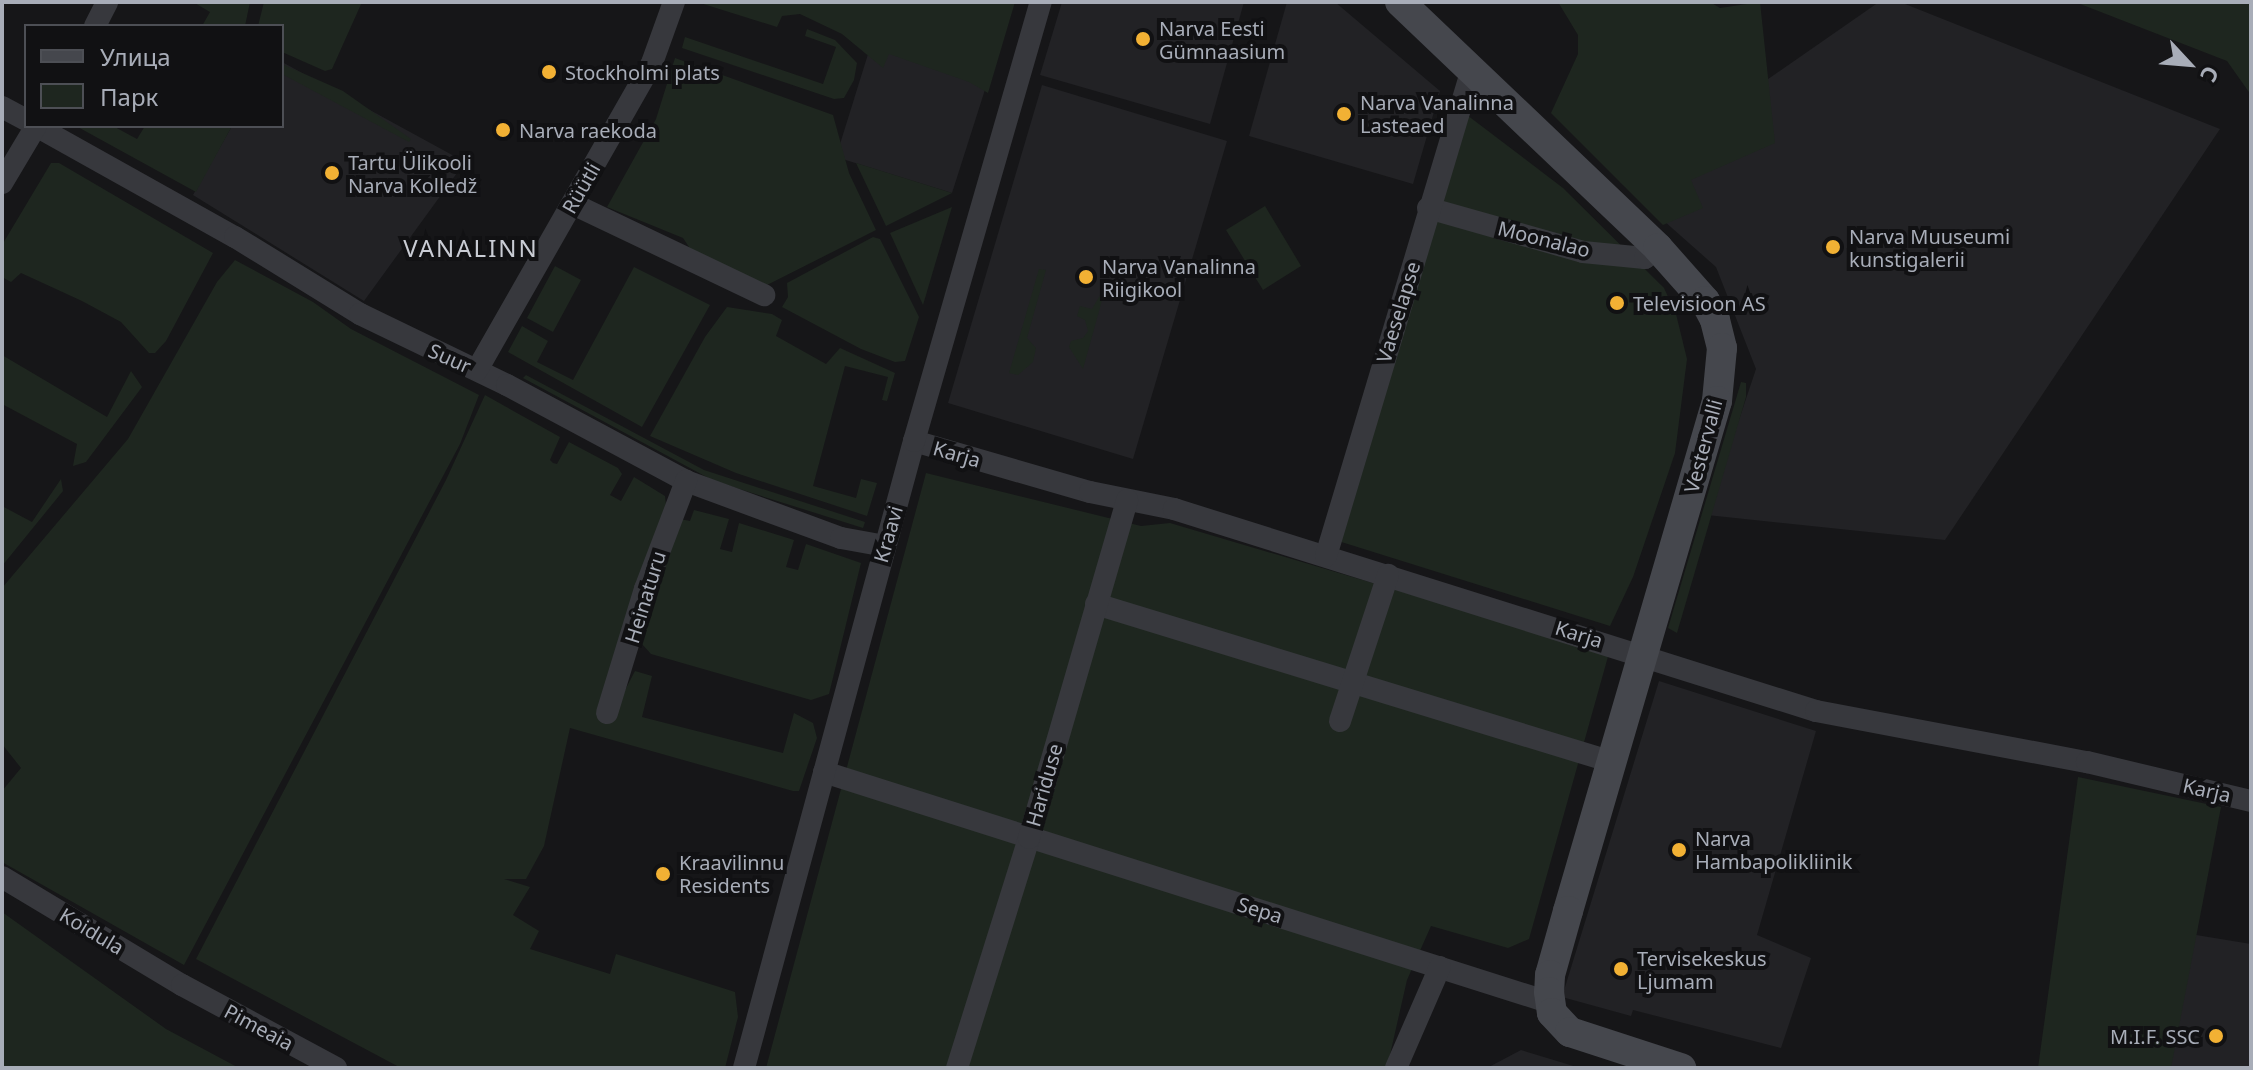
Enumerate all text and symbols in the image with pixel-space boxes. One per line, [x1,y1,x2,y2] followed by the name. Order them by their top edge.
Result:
[1159,16,1285,63] place label: Narva Eesti Gümnaasium
[24,24,284,128] legend
[2149,24,2229,104] north arrow
[1134,30,1152,48] marker: Narva Eesti Gümnaasium
[100,40,171,73] text: Улица
[565,60,720,84] place label: Stockholmi plats
[2194,62,2227,87] text: С
[540,63,558,81] marker: Stockholmi plats
[100,80,158,113] text: Парк
[1360,90,1514,137] place label: Narva Vanalinna Lasteaed
[1335,105,1353,123] marker: Narva Vanalinna Lasteaed
[519,118,657,142] place label: Narva raekoda
[494,121,512,139] marker: Narva raekoda
[348,150,477,197] place label: Tartu Ülikooli Narva Kolledž
[557,158,605,218] street label: Rüütli
[323,164,341,182] marker: Tartu Ülikooli Narva Kolledž
[1495,216,1593,262] street label: Moonalao
[1849,224,2010,271] place label: Narva Muuseumi kunstigalerii
[403,234,539,262] district label: VANALINN
[1824,238,1842,256] marker: Narva Muuseumi kunstigalerii
[1102,254,1256,301] place label: Narva Vanalinna Riigikool
[1371,259,1425,365] street label: Vaeselapse
[1077,268,1095,286] marker: Narva Vanalinna Riigikool
[1633,291,1766,315] place label: Televisioon AS
[1608,294,1626,312] marker: Televisioon AS
[425,338,475,378] street label: Suur
[1679,396,1727,496] street label: Vestervalli
[931,436,983,472] street label: Karja
[868,503,908,565] street label: Kraavi
[620,548,670,646] street label: Heinaturu
[1552,615,1606,653] street label: Karja
[1021,741,1067,829] street label: Hariduse
[2181,773,2233,807] street label: Karja
[1695,826,1852,873] place label: Narva Hambapolikliinik
[1670,841,1688,859] marker: Narva Hambapolikliinik
[679,850,784,897] place label: Kraavilinnu Residents
[654,865,672,883] marker: Kraavilinnu Residents
[1235,892,1285,928] street label: Sepa
[56,903,128,959] street label: Koidula
[1637,946,1767,993] place label: Tervisekeskus Ljumam
[1612,960,1630,978] marker: Tervisekeskus Ljumam
[220,999,298,1055] street label: Pimeaia
[2110,1024,2200,1048] place label: M.I.F. SSC
[2207,1027,2225,1045] marker: M.I.F. SSC

